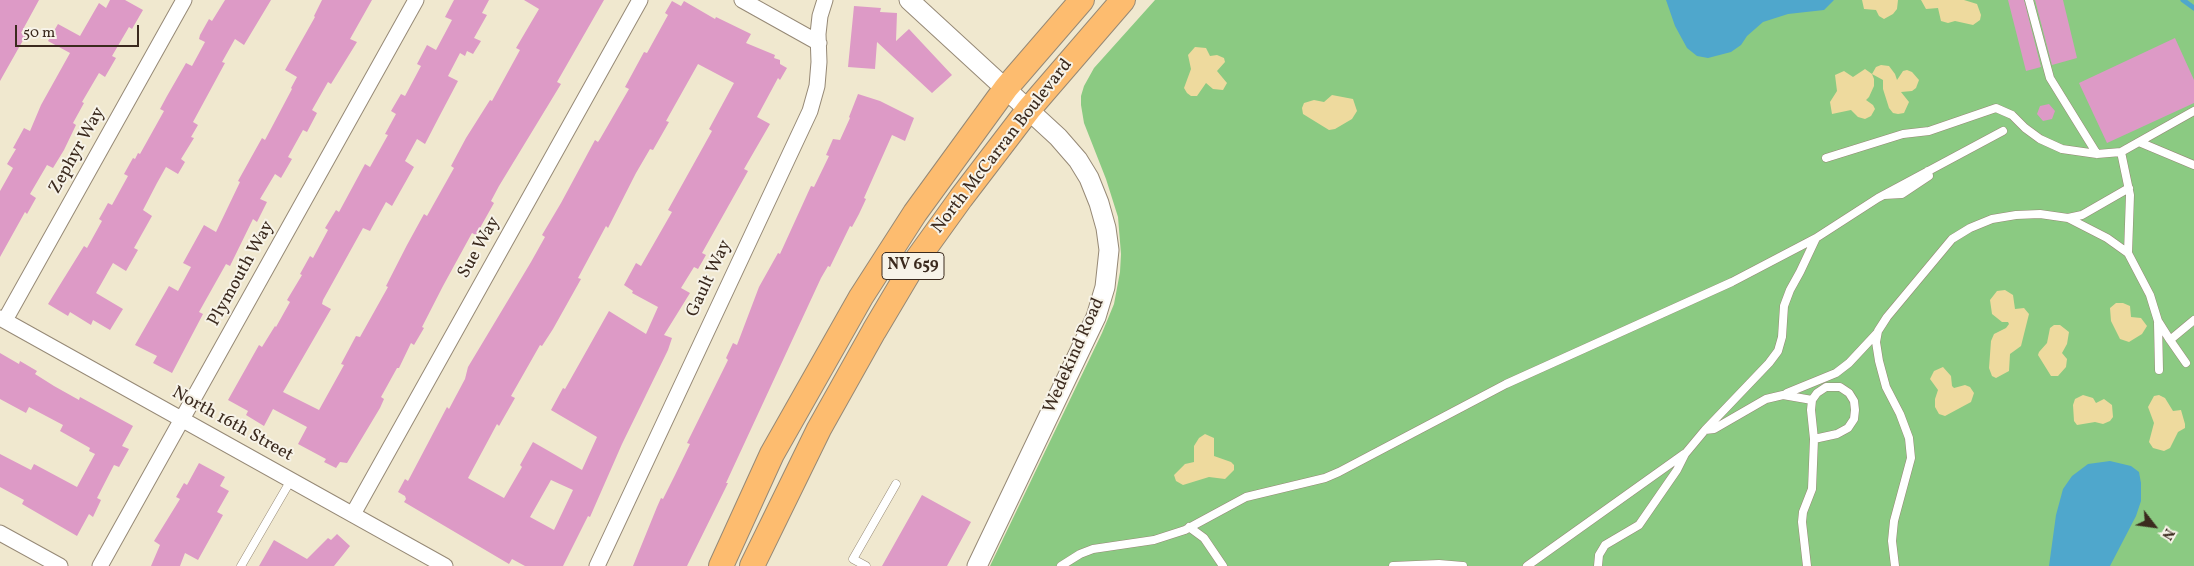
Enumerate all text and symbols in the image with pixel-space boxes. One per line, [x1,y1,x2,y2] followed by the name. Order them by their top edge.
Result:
[18,15,141,47] scale bar
[23,23,55,44] text: 50 m
[928,55,1078,239] street label: North McCarran Boulevard
[45,104,111,198] street label: Zephyr Way
[454,213,506,283] street label: Sue Way
[204,218,280,330] street label: Plymouth Way
[683,237,737,321] street label: Gault Way
[882,252,944,280] road number: NV 659
[1040,295,1110,417] street label: Wedekind Road
[168,383,296,467] street label: North 16th Street
[2129,501,2179,551] north arrow
[2157,525,2178,543] text: N

